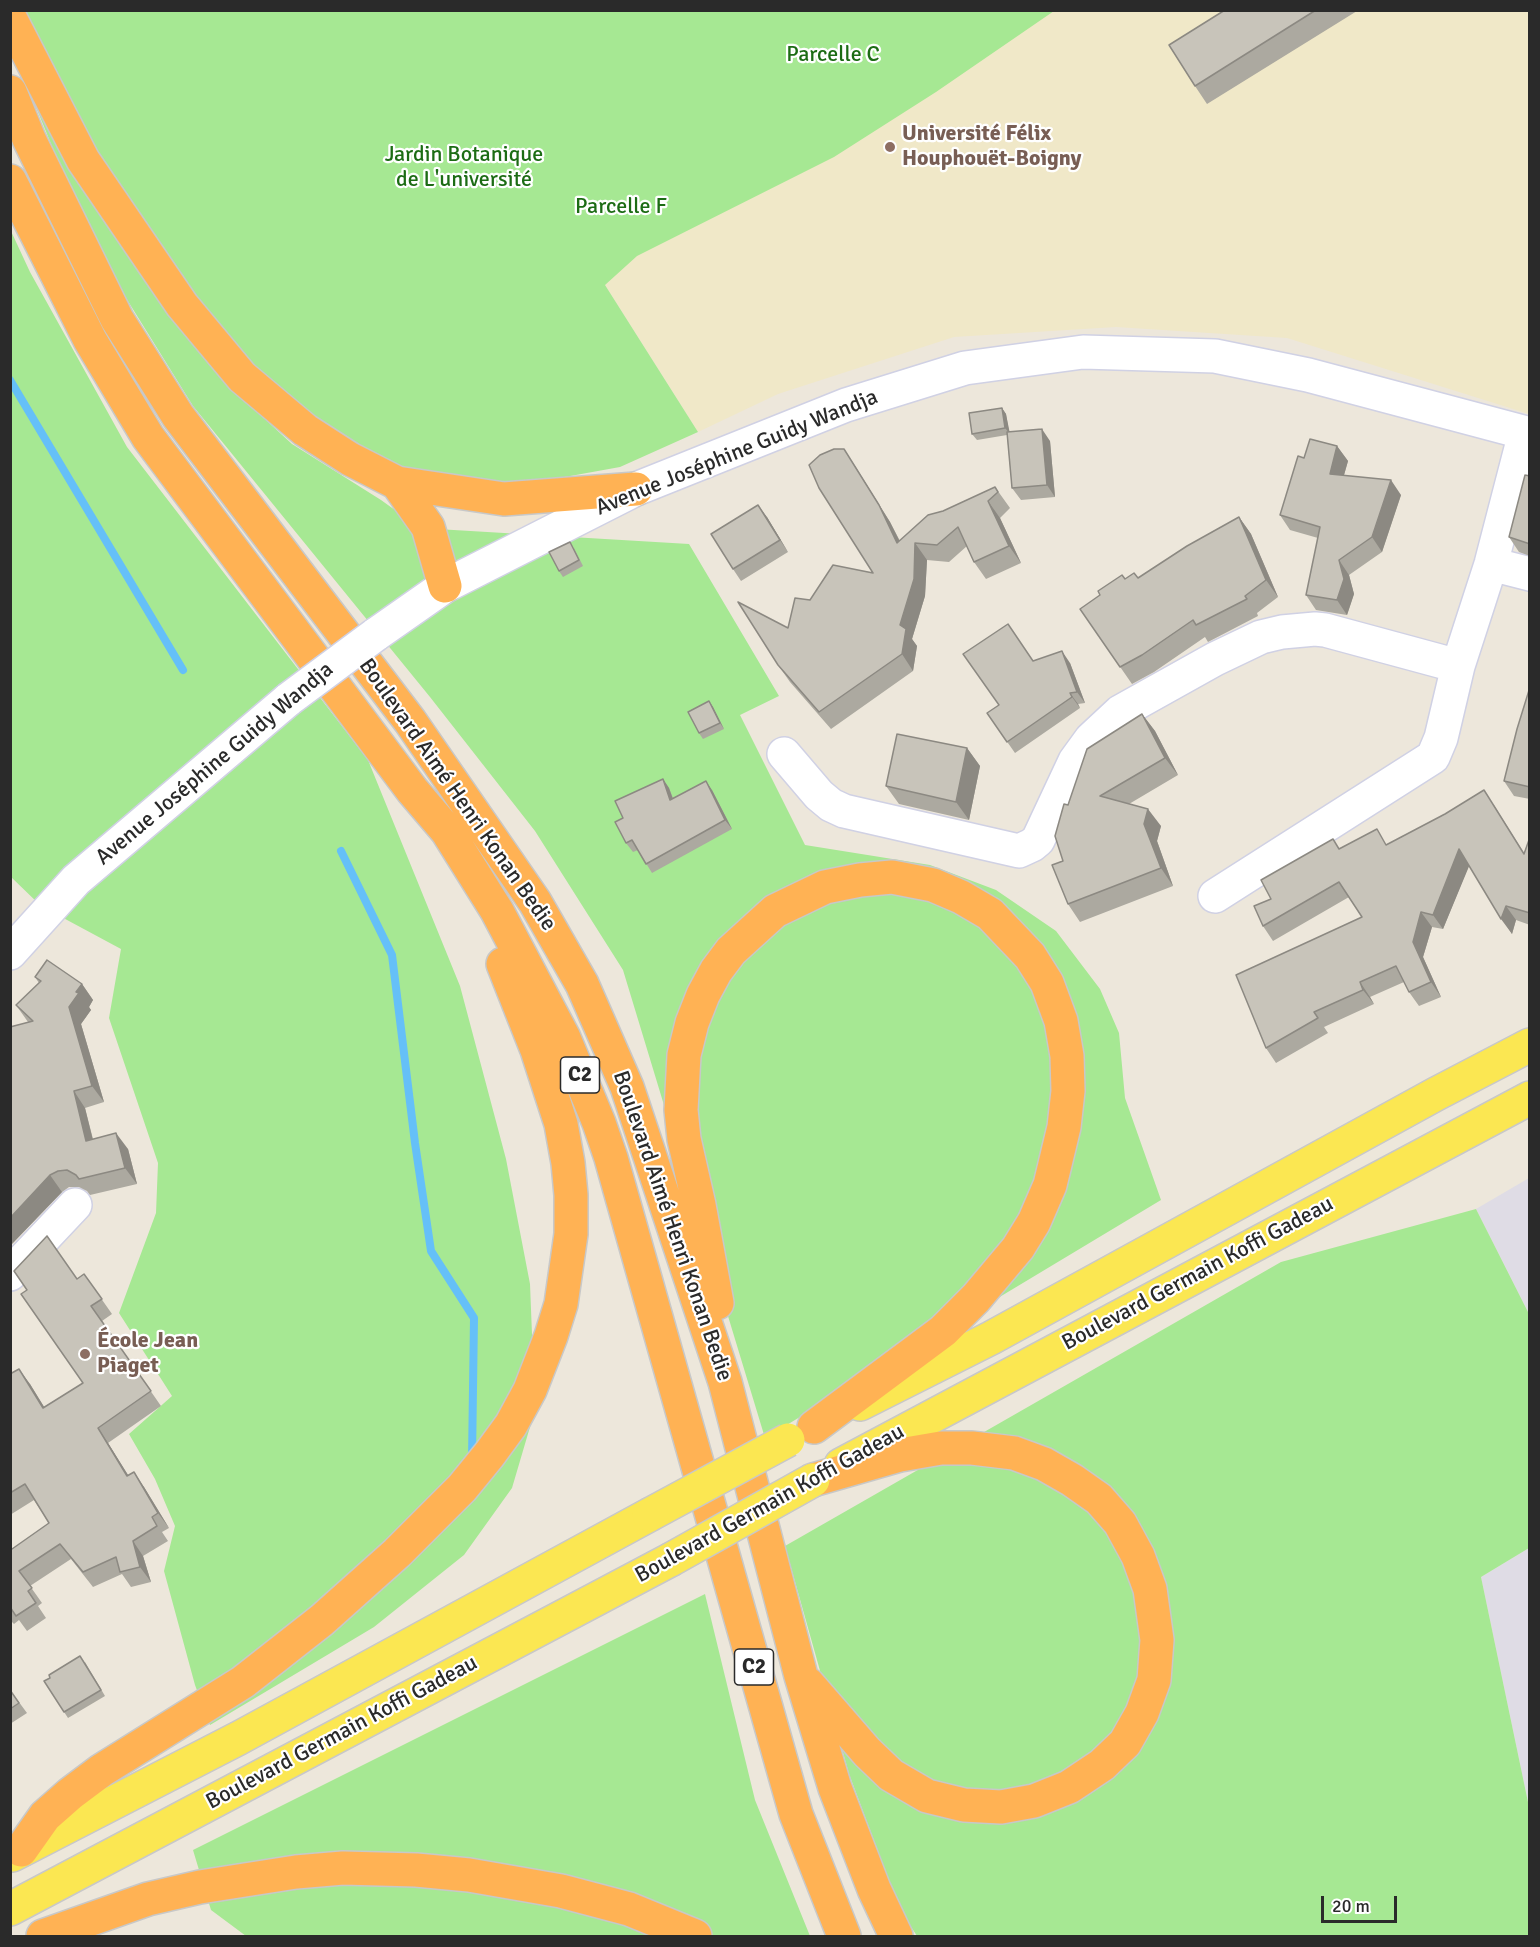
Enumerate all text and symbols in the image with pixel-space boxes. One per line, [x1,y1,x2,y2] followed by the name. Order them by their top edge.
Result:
[786,42,880,68] park label: Parcelle C
[902,121,1081,172] place label: Université Félix Houphouët-Boigny
[883,140,897,154] marker: Université Félix Houphouët-Boigny
[385,142,543,194] park label: Jardin Botanique de L'université
[575,194,667,220] park label: Parcelle F
[592,384,882,522] street label: Avenue Joséphine Guidy Wandja
[353,654,561,936] street label: Boulevard Aimé Henri Konan Bedie
[91,657,339,871] street label: Avenue Joséphine Guidy Wandja
[560,1057,600,1093] road number: C2
[606,1067,738,1385] street label: Boulevard Aimé Henri Konan Bedie
[1058,1191,1338,1357] street label: Boulevard Germain Koffi Gadeau
[97,1328,198,1380] place label: École Jean Piaget
[78,1347,92,1361] marker: École Jean Piaget
[631,1419,909,1589] street label: Boulevard Germain Koffi Gadeau
[734,1649,774,1685] road number: C2
[202,1650,482,1816] street label: Boulevard Germain Koffi Gadeau
[1324,1884,1400,1922] scale bar
[1332,1895,1370,1917] text: 20 m

